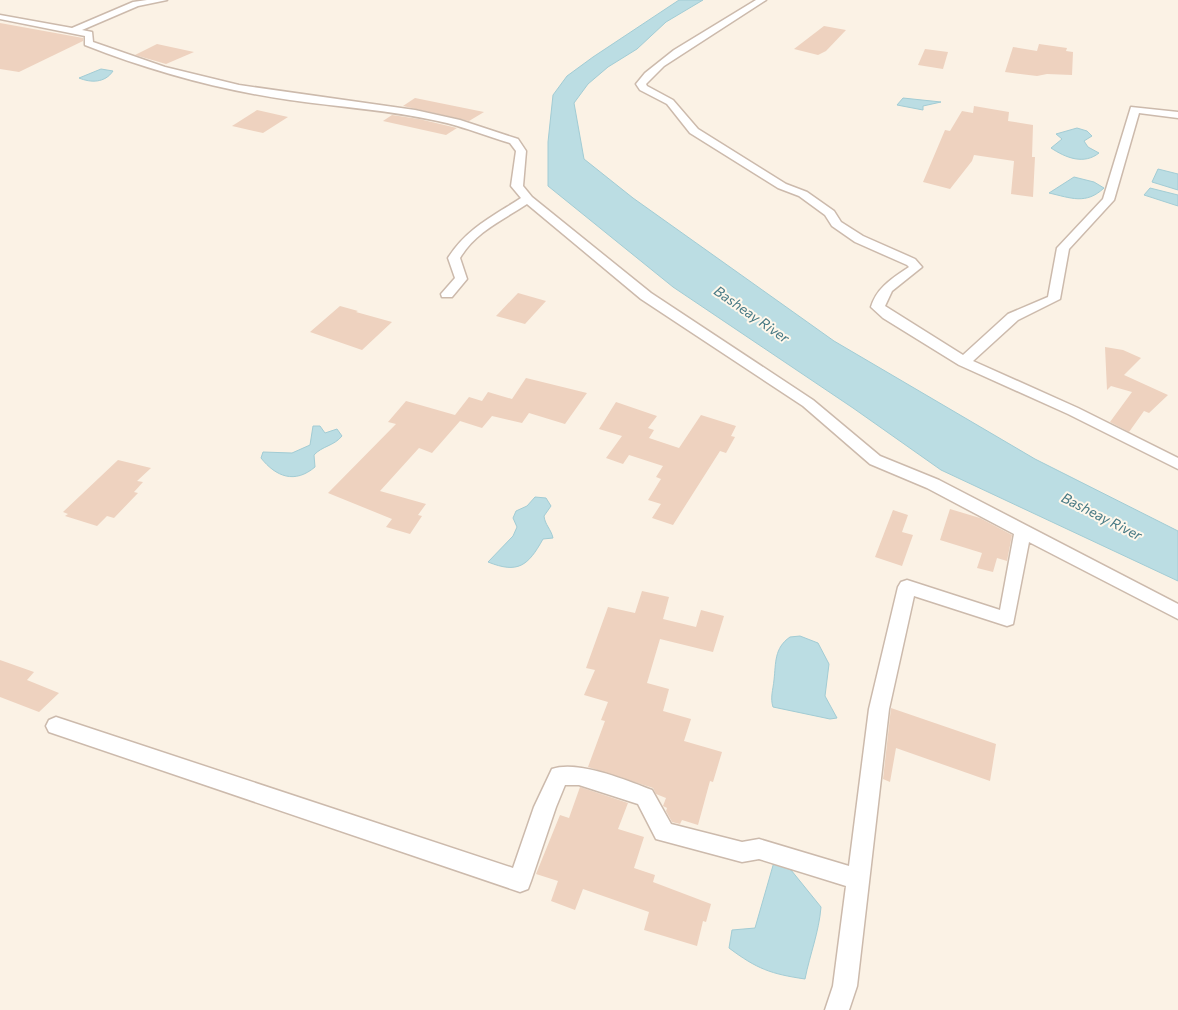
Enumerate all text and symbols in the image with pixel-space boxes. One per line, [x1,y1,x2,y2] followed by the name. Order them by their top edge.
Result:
[711,282,793,346] water label: Basheay River
[1059,488,1145,544] water label: Basheay River

